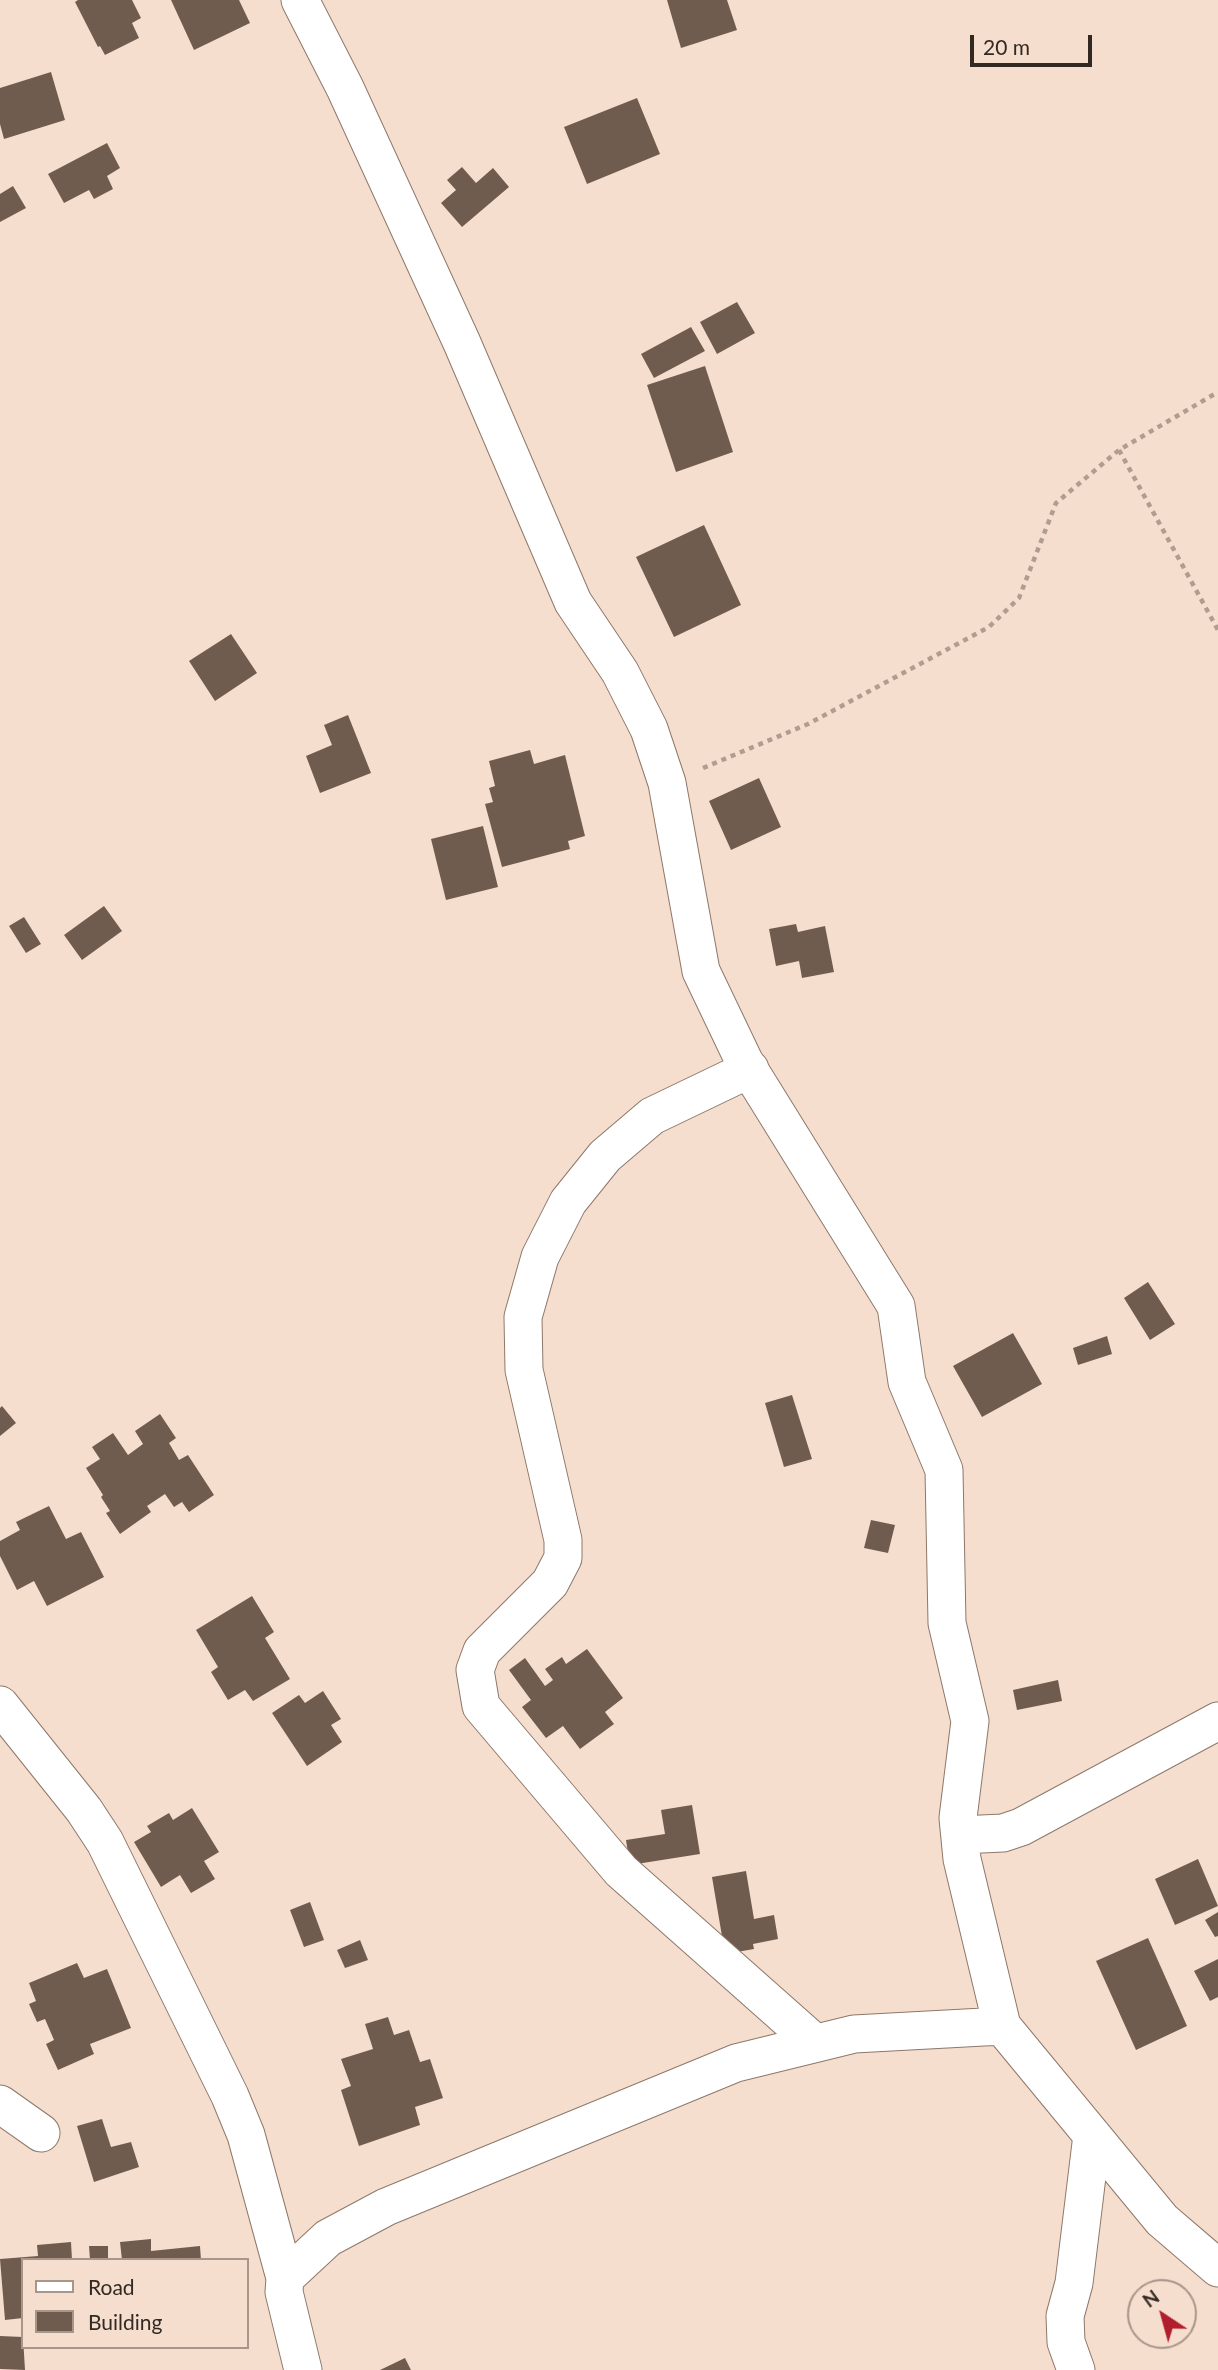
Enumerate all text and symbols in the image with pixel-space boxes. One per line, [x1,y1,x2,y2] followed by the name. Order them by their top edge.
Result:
[973,21,1096,65] scale bar
[983,34,1030,59] text: 20 m
[21,2258,248,2349] legend
[88,2274,135,2299] text: Road
[1127,2279,1197,2349] north arrow
[1138,2285,1163,2312] text: N
[88,2309,163,2334] text: Building

